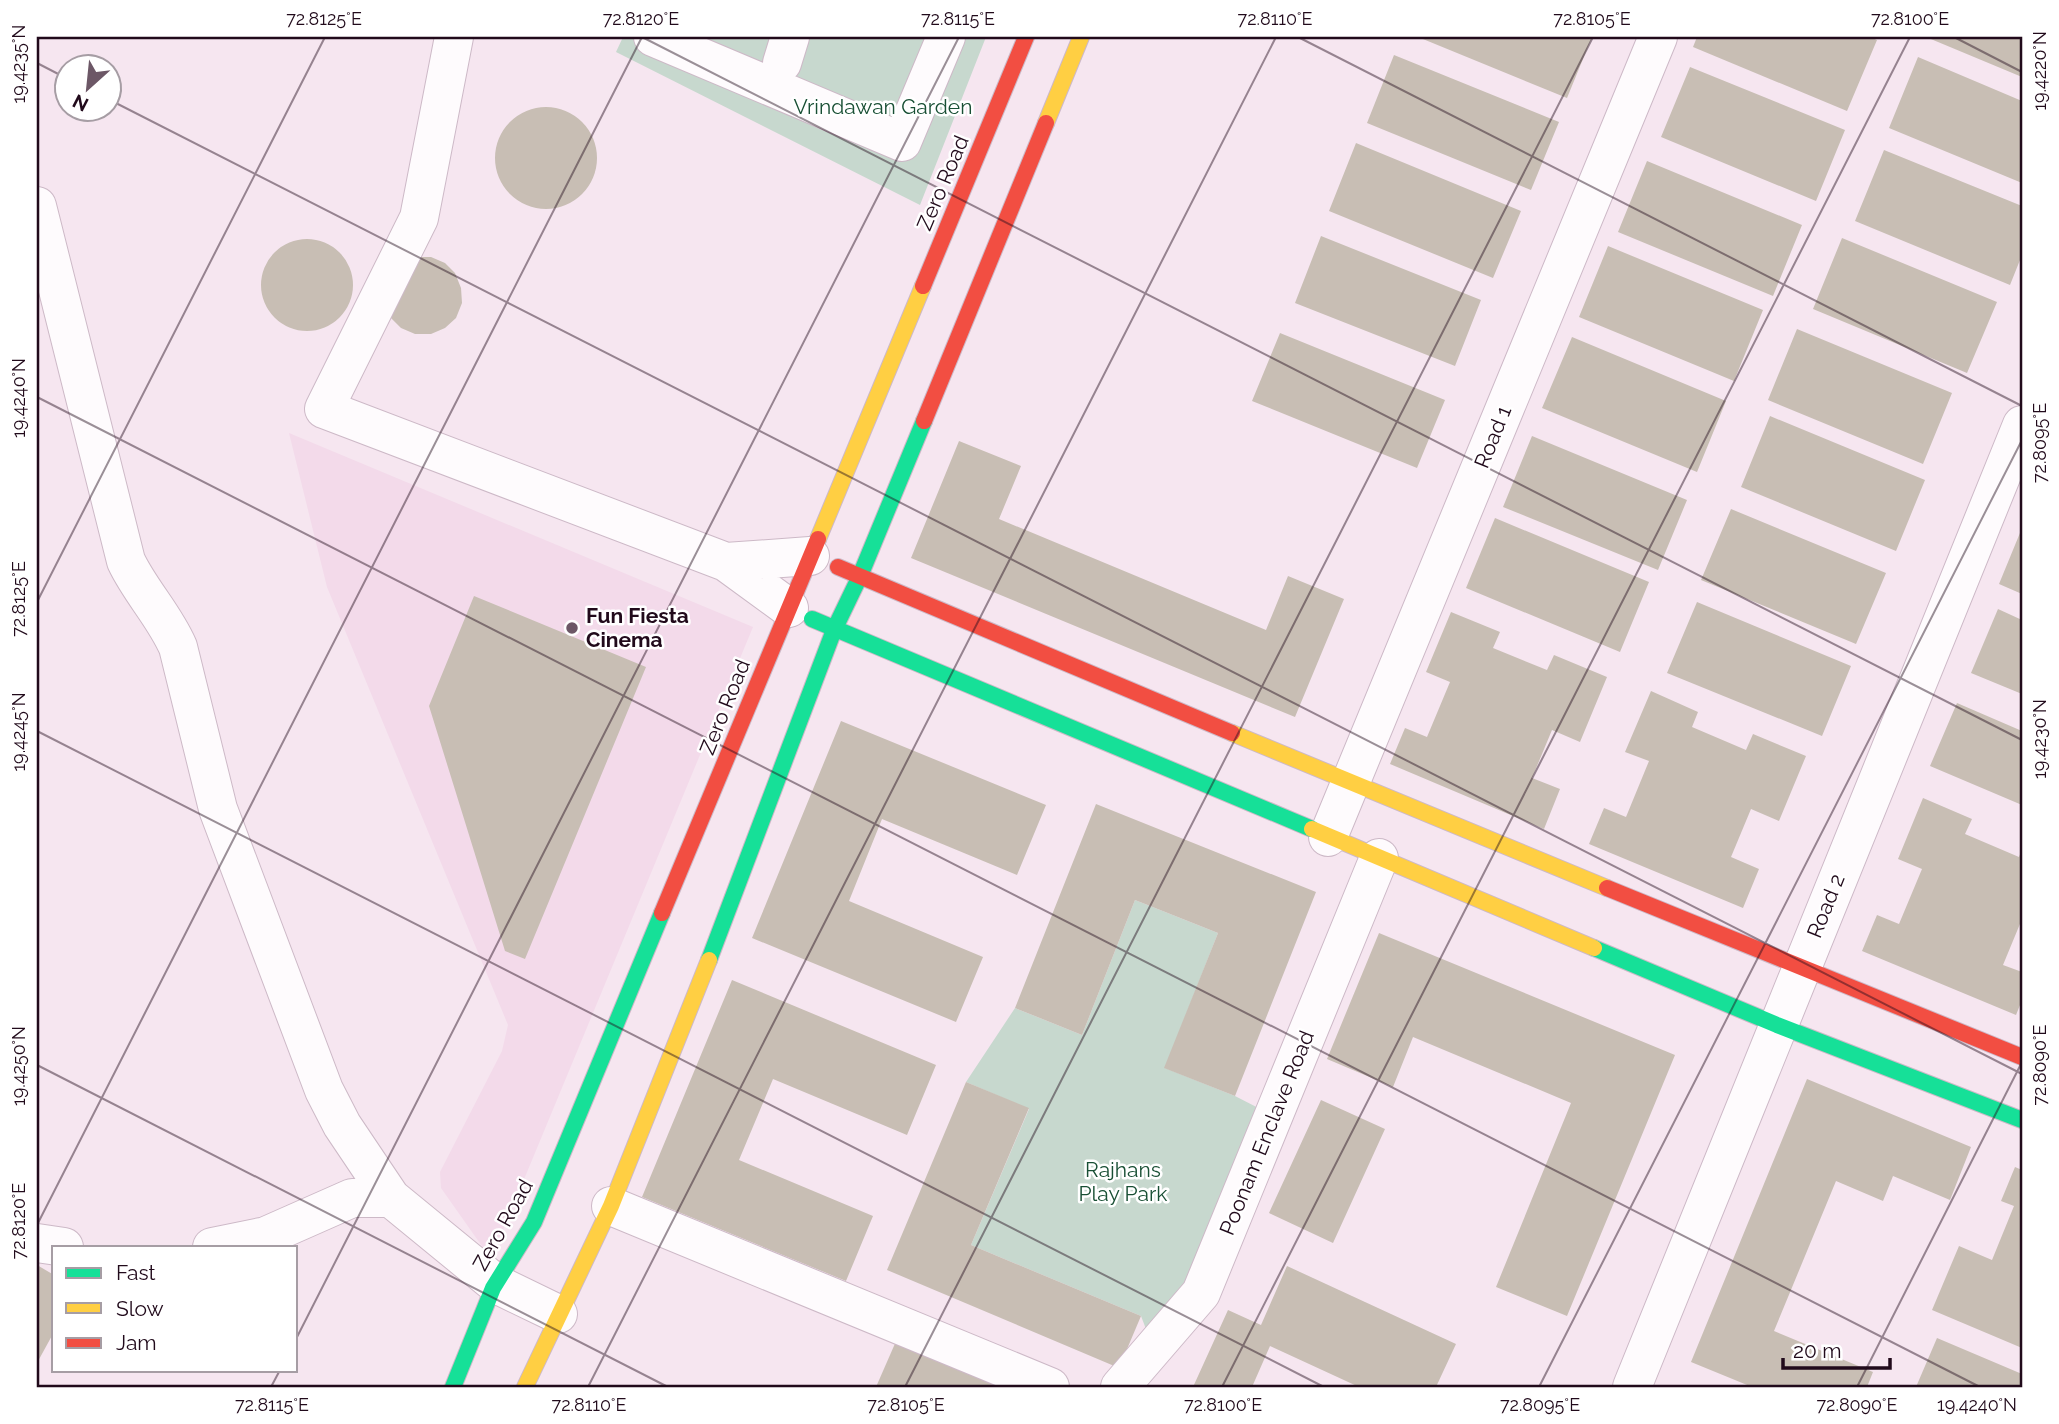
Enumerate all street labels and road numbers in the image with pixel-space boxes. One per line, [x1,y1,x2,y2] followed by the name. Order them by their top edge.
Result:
[911,132,974,234] street label: Zero Road
[1469,402,1516,471] street label: Road 1
[694,656,755,758] street label: Zero Road
[1801,870,1850,941] street label: Road 2
[1214,1027,1319,1239] street label: Poonam Enclave Road
[467,1175,538,1275] street label: Zero Road

